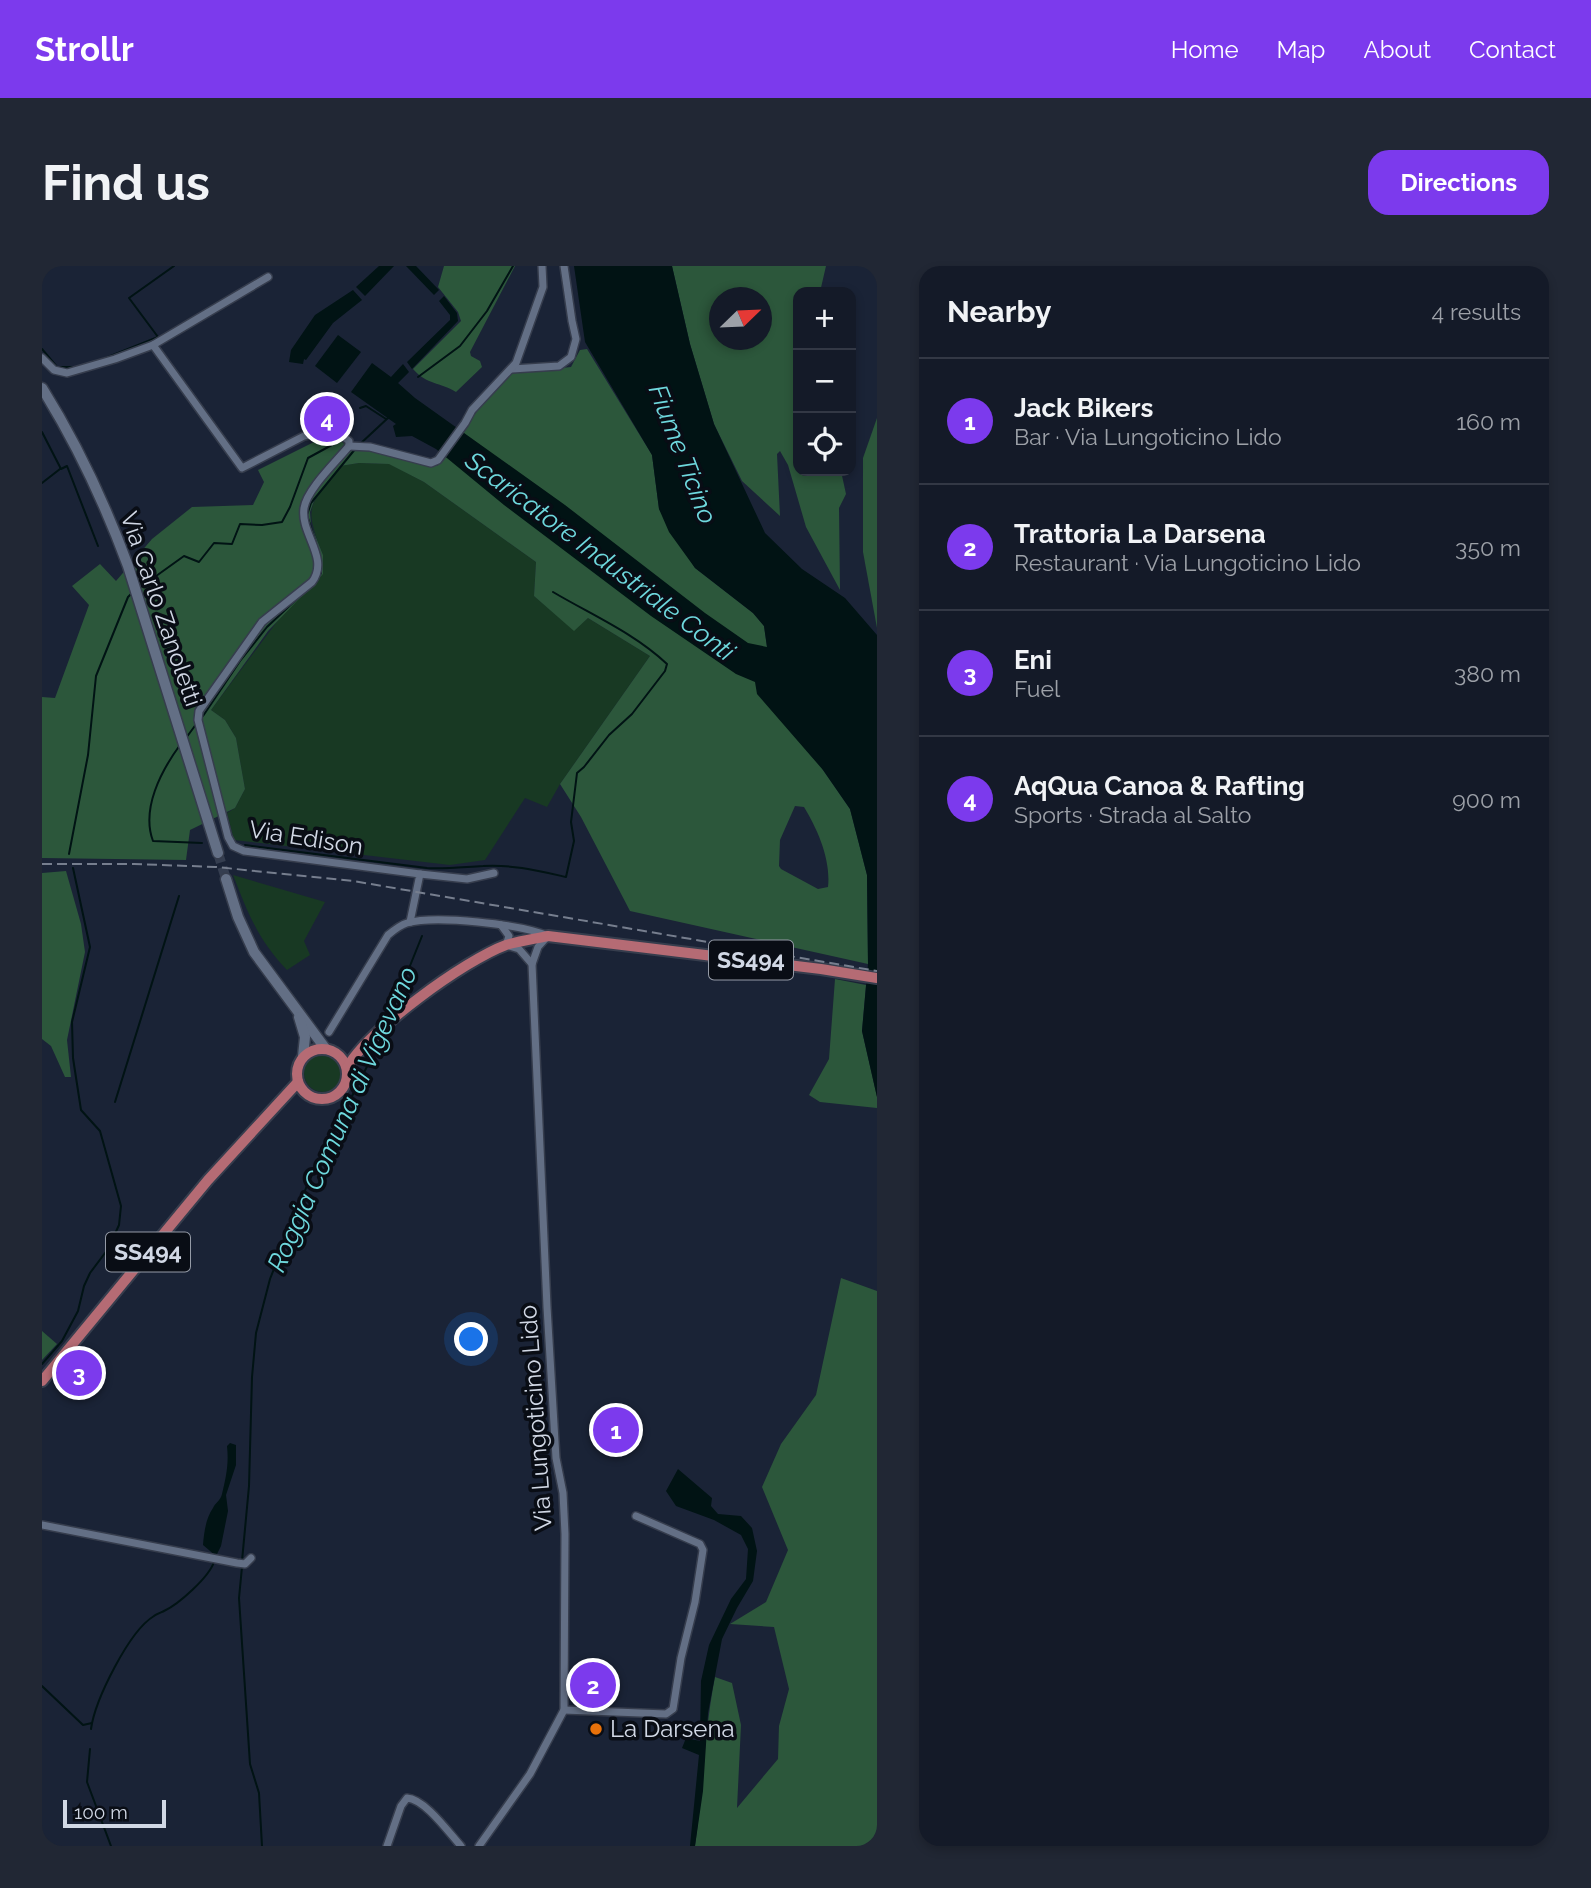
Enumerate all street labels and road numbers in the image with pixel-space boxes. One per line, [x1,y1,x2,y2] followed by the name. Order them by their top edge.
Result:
[115,508,208,710] street label: Via Carlo Zanoletti
[247,814,365,861] street label: Via Edison
[709,940,793,980] road number: SS494
[106,1233,190,1272] road number: SS494
[513,1304,558,1532] street label: Via Lungoticino Lido

